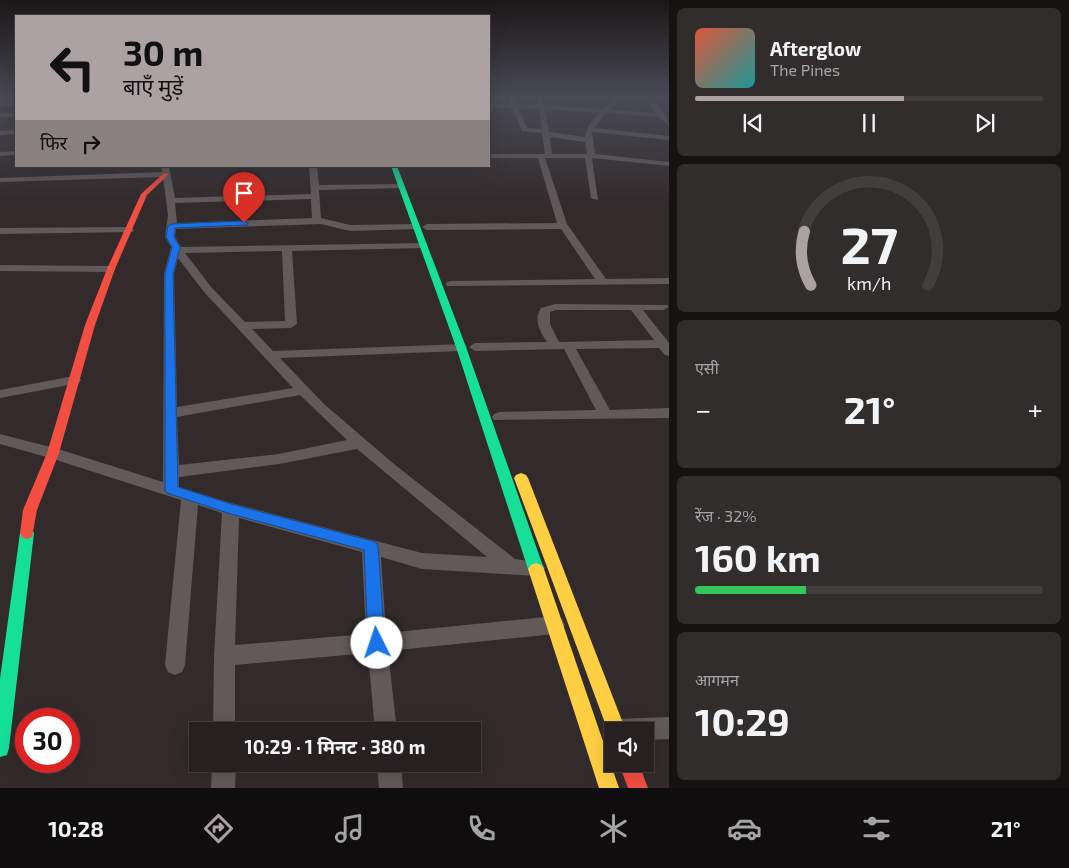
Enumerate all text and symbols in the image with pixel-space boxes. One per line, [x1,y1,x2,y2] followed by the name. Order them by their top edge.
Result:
[123,31,203,73] text: 30 m
[40,35,105,100] icon: left
[770,37,861,60] text: Afterglow
[770,60,840,79] text: The Pines
[123,73,183,99] text: बाएँ मुड़ें
[739,109,767,137] icon: previous
[855,109,883,137] icon: pause
[971,109,999,137] icon: next
[77,130,105,158] icon: right
[40,131,67,154] text: फिर
[223,172,265,223] pin
[230,179,258,207] icon: arrive
[840,212,898,274] text: 27
[847,272,891,294] text: km/h
[695,358,719,377] text: एसी
[844,386,895,432] text: 21°
[695,392,711,426] text: −
[1028,392,1043,426] text: +
[695,506,757,525] text: रेंज · 32%
[695,534,821,580] text: 160 km
[350,616,402,668] position arrow
[695,670,739,689] text: आगमन
[695,698,790,744] text: 10:29
[15,708,80,773] speed limit sign: 30
[604,722,654,772] map controls
[604,722,654,772] button: sound
[245,735,425,758] text: 10:29 · 1 मिनट · 380 m
[201,811,236,846] icon: directions
[332,811,367,846] icon: music
[464,811,499,846] icon: phone
[596,811,631,846] icon: climate
[727,811,762,846] icon: car
[859,811,894,846] icon: filters
[48,815,104,841] text: 10:28
[991,815,1021,841] text: 21°

